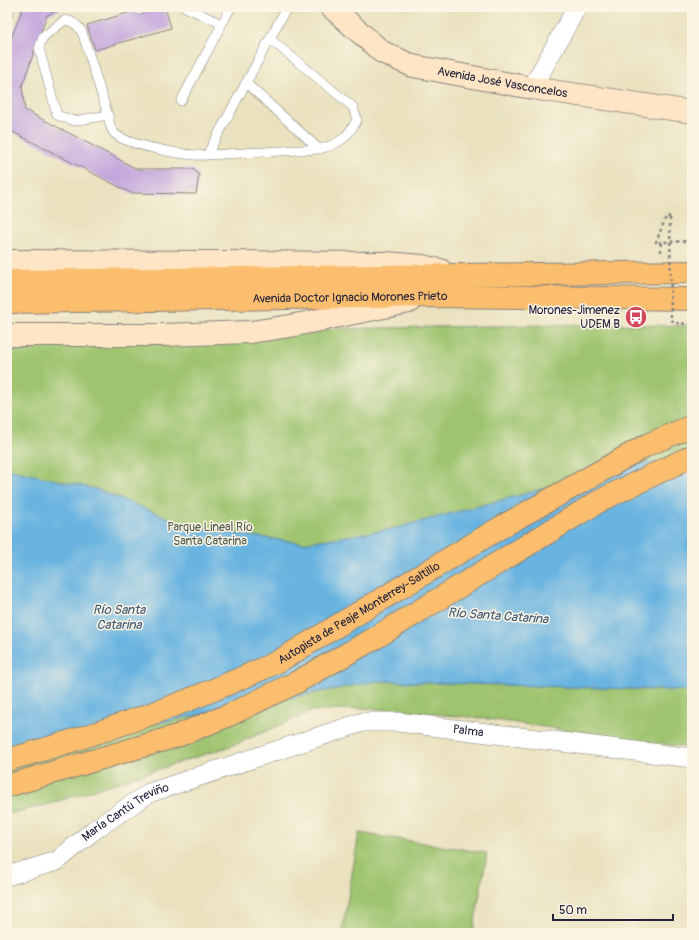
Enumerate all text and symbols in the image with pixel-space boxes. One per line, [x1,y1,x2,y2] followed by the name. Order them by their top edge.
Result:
[436,64,569,101] street label: Avenida José Vasconcelos
[252,289,448,307] street label: Avenida Doctor Ignacio Morones Prieto
[528,303,620,332] place label: Morones-Jimenez UDEM B
[623,304,649,330] bus stop icon: Morones-Jimenez UDEM B
[167,520,253,549] park label: Parque Lineal Río Santa Catarina
[275,558,443,668] street label: Autopista de Peaje Monterrey-Saltillo
[93,602,146,633] water label: Río Santa Catarina
[447,605,550,628] water label: Río Santa Catarina
[452,722,485,740] street label: Palma
[79,780,171,845] street label: María Cantú Treviño
[553,896,673,922] scale bar
[559,903,587,918] text: 50 m

